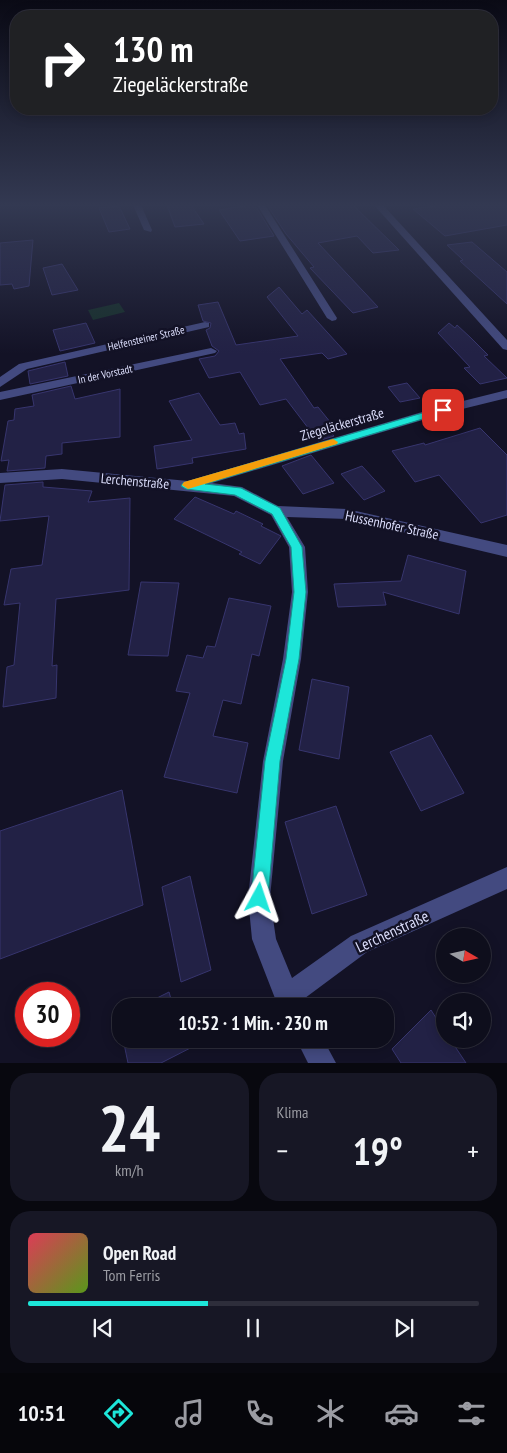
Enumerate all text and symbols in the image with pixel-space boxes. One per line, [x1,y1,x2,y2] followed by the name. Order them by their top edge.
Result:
[113,26,194,72] text: 130 m
[30,30,95,95] icon: right
[113,70,248,98] text: Ziegeläckerstraße
[106,322,186,354] street label: Helfensteiner Straße
[76,361,134,387] street label: In der Vorstadt
[422,389,464,431] pin
[429,396,457,424] icon: arrive
[298,403,386,445] street label: Ziegeläckerstraße
[100,469,170,493] street label: Lerchenstraße
[344,506,441,544] street label: Hussenhofer Straße
[232,871,284,923] position arrow
[352,905,432,957] street label: Lerchenstraße
[436,928,491,982] north arrow
[436,928,491,1048] map controls
[15,982,80,1047] speed limit sign: 30
[436,993,491,1048] button: sound
[178,1011,328,1035] text: 10:52 · 1 Min. · 230 m
[98,1085,160,1169] text: 24
[277,1102,308,1122] text: Klima
[353,1126,403,1175] text: 19°
[277,1132,288,1169] text: −
[467,1132,479,1169] text: +
[115,1160,143,1180] text: km/h
[103,1241,176,1265] text: Open Road
[103,1265,160,1285] text: Tom Ferris
[89,1314,117,1342] icon: previous
[239,1314,267,1342] icon: pause
[390,1314,418,1342] icon: next
[101,1396,136,1431] icon: directions
[172,1396,207,1431] icon: music
[242,1396,277,1431] icon: phone
[313,1396,348,1431] icon: climate
[384,1396,419,1431] icon: car
[454,1396,489,1431] icon: filters
[18,1399,65,1427] text: 10:51

